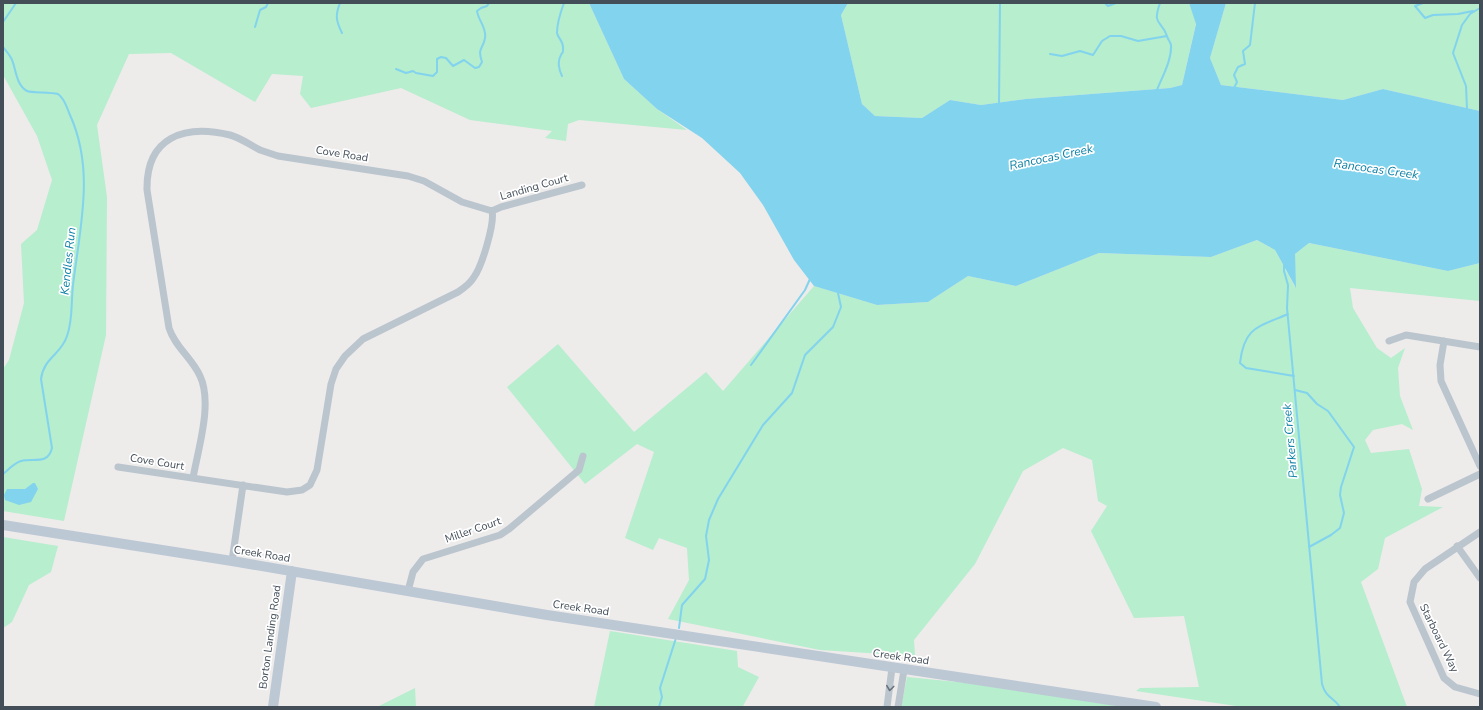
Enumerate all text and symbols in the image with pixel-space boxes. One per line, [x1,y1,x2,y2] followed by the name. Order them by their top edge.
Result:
[1008,140,1095,174] water label: Rancocas Creek
[315,142,369,166] street label: Cove Road
[1333,155,1420,183] water label: Rancocas Creek
[498,170,570,204] street label: Landing Court
[56,226,80,296] water label: Kendles Run
[1279,402,1301,479] water label: Parkers Creek
[129,450,185,474] street label: Cove Court
[443,513,503,547] street label: Miller Court
[233,542,291,566] street label: Creek Road
[255,584,285,690] street label: Borton Landing Road
[552,597,610,619] street label: Creek Road
[1416,601,1462,675] street label: Starboard Way
[872,646,930,668] street label: Creek Road
[886,685,895,691] one-way arrow

